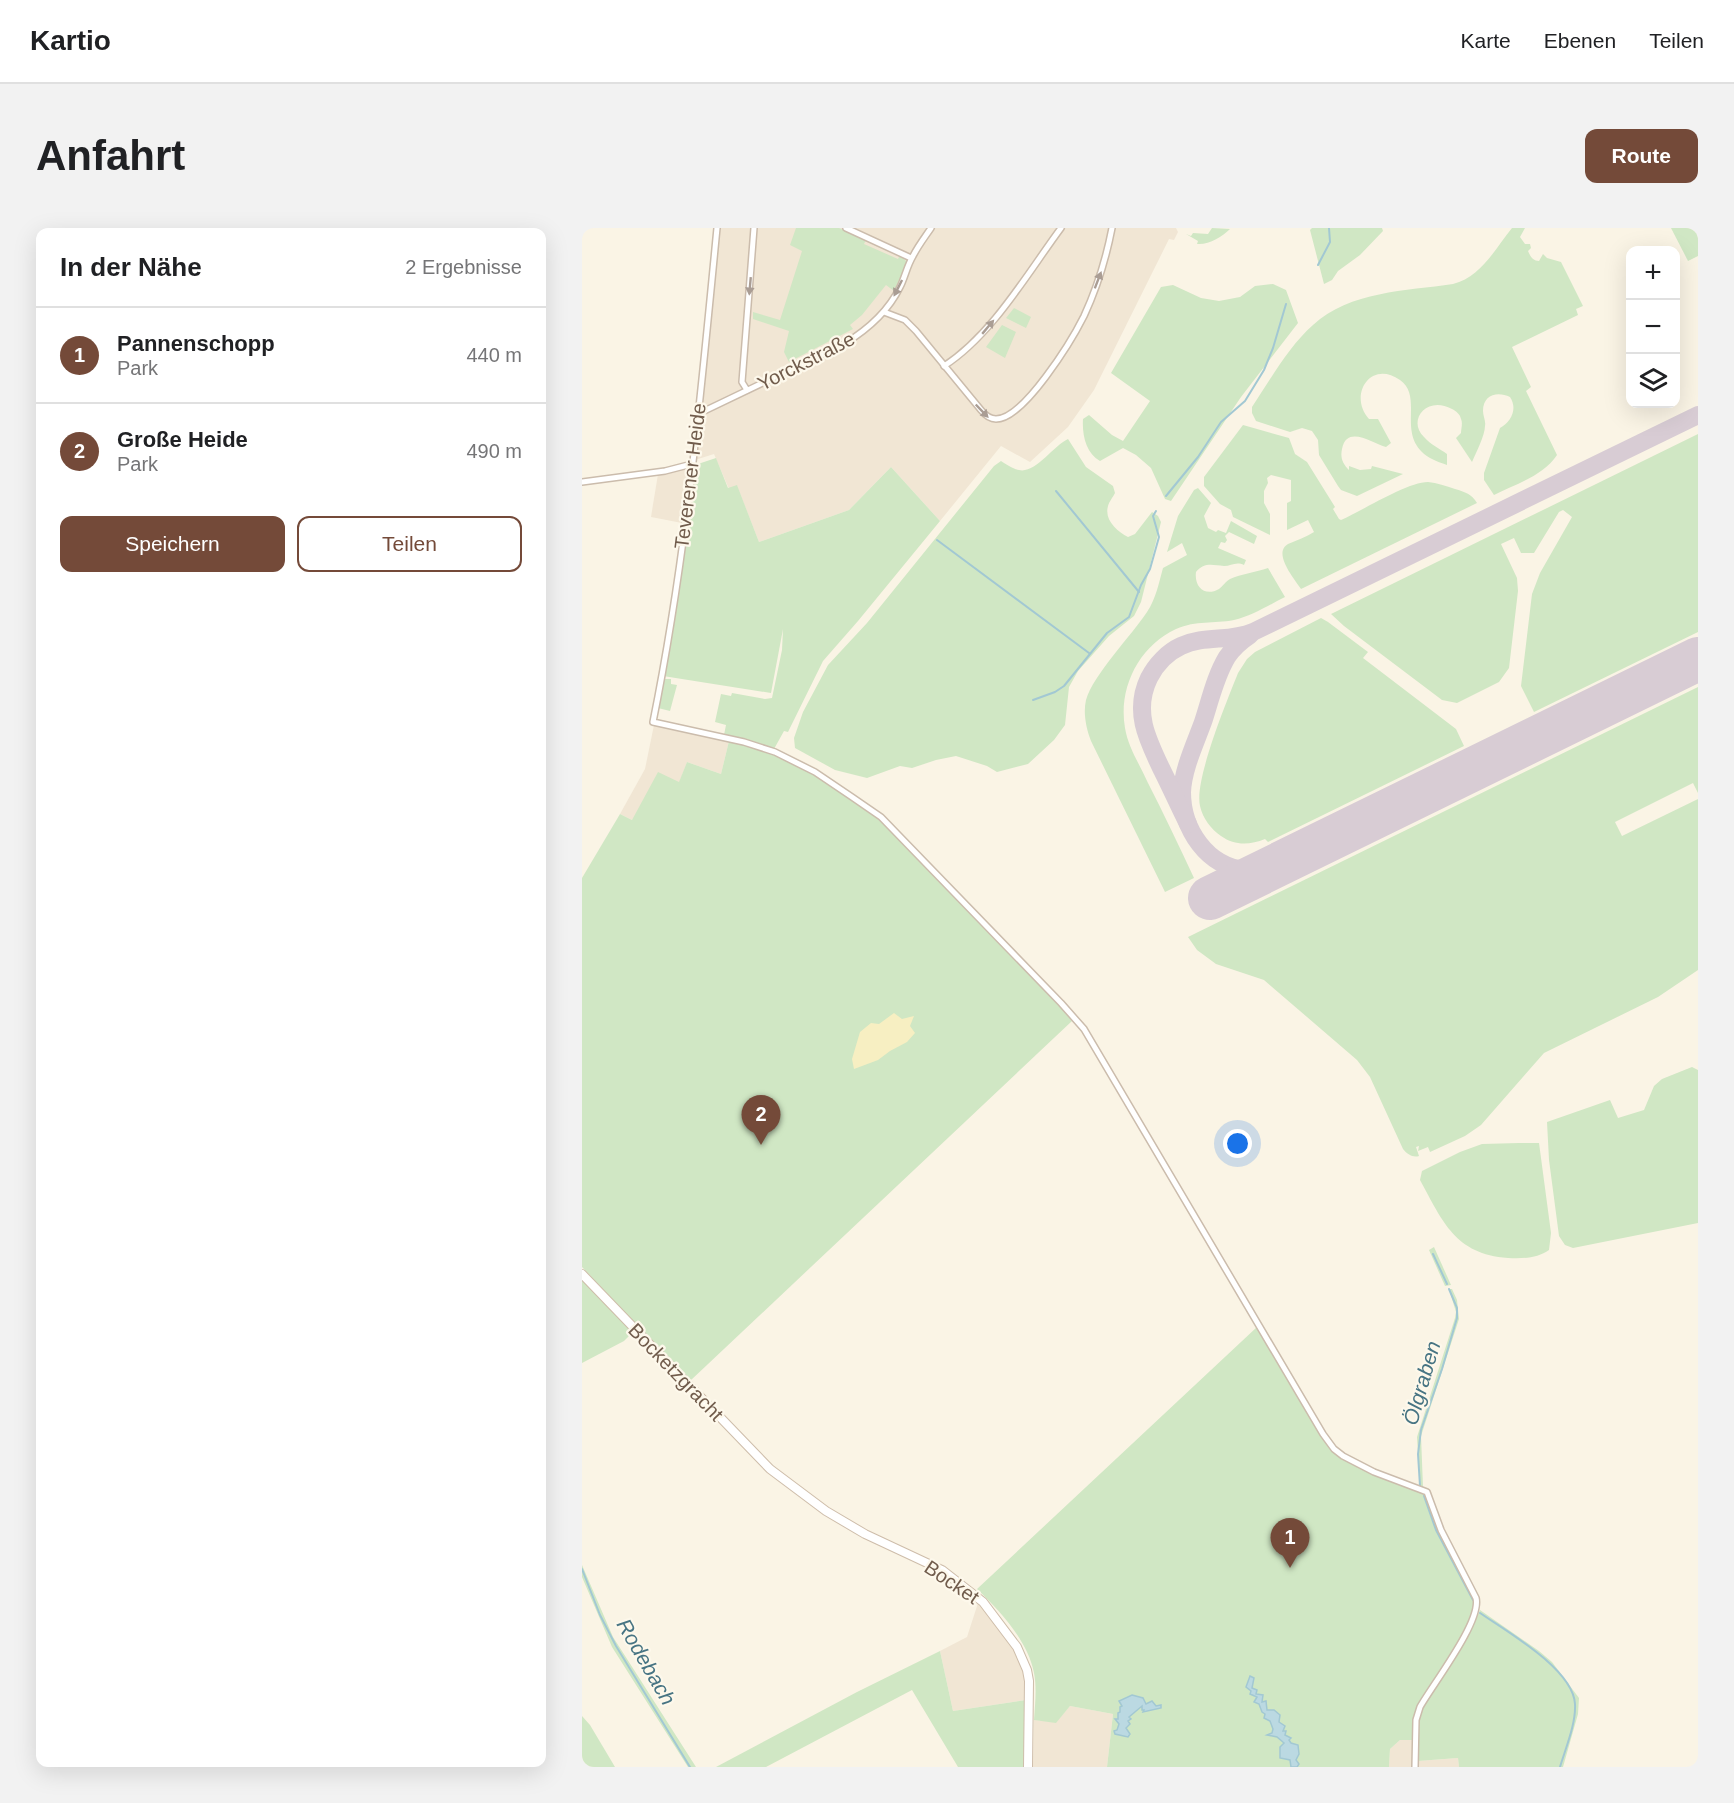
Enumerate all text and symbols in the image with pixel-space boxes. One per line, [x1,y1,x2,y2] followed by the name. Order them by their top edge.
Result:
[30,25,111,56] text: Kartio
[1461,29,1511,52] text: Karte
[1544,29,1616,52] text: Ebenen
[1649,29,1704,52] text: Teilen
[1585,129,1698,183] button: Route
[36,132,185,179] text: Anfahrt
[1626,246,1680,408] map controls
[1626,246,1680,300] button: +
[60,252,202,282] text: In der Nähe
[405,256,522,278] text: 2 Ergebnisse
[1094,271,1103,289] one-way arrow
[745,277,754,296] one-way arrow
[893,280,903,297] one-way arrow
[1626,300,1680,354] button: −
[981,319,994,335] one-way arrow
[754,327,858,395] street label: Yorckstraße
[117,331,275,356] text: Pannenschopp
[74,344,85,366] text: 1
[466,344,522,366] text: 440 m
[1626,354,1680,408] button: layers
[117,357,158,379] text: Park
[670,402,710,550] street label: Teverener Heide
[975,403,989,418] one-way arrow
[117,427,248,452] text: Große Heide
[74,440,85,462] text: 2
[466,440,522,462] text: 490 m
[117,453,158,475] text: Park
[60,516,285,572] button: Speichern
[297,516,522,572] button: Teilen
[742,1096,780,1145] pin: 2
[1223,1129,1252,1158] your location
[624,1319,728,1426] street label: Bocketzgracht
[1399,1338,1444,1428] water label: Ölgraben
[1270,1518,1310,1568] pin: 1
[920,1556,984,1608] street label: Bocket
[613,1615,680,1709] water label: Rodebach

